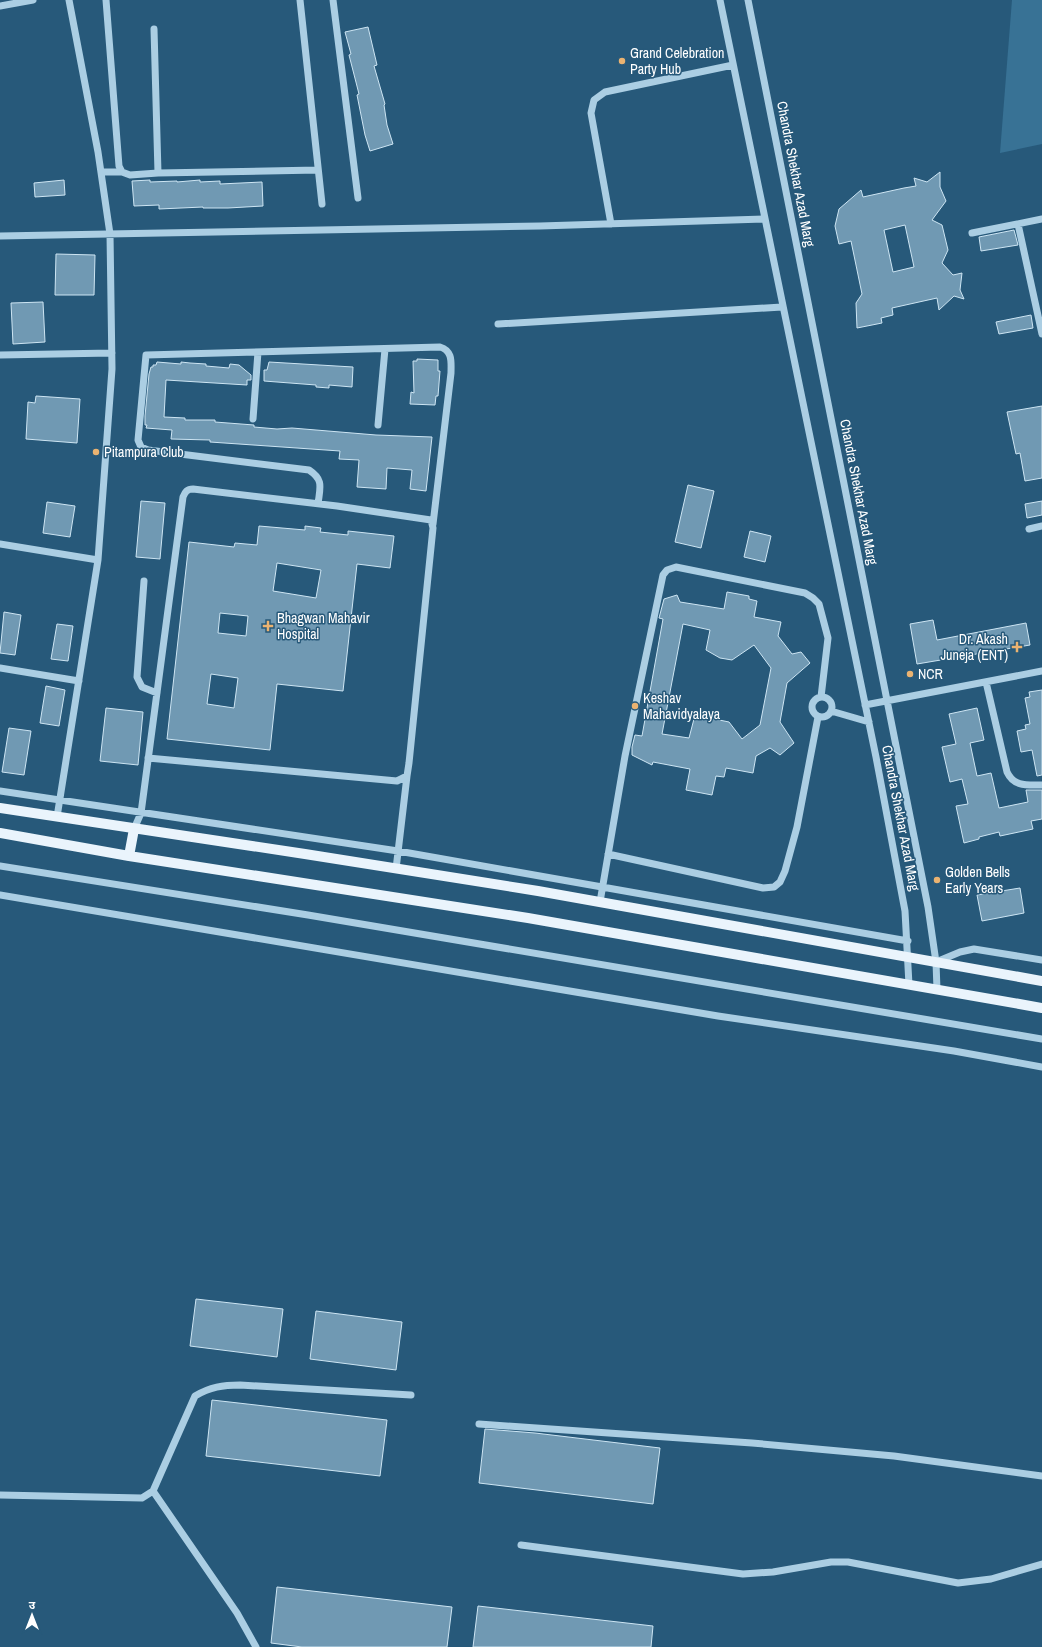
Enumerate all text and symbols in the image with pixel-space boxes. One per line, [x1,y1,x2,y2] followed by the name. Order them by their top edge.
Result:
[630,44,724,78] place label: Grand Celebration Party Hub
[617,56,627,66] marker: Grand Celebration Party Hub
[773,100,819,249] street label: Chandra Shekhar Azad Marg
[836,418,882,567] street label: Chandra Shekhar Azad Marg
[104,443,184,461] place label: Pitampura Club
[91,447,101,457] marker: Pitampura Club
[277,609,370,643] place label: Bhagwan Mahavir Hospital
[262,620,274,632] marker: Bhagwan Mahavir Hospital
[940,630,1008,664] place label: Dr. Akash Juneja (ENT)
[1011,641,1023,653] marker: Dr. Akash Juneja (ENT)
[918,665,943,683] place label: NCR
[905,669,915,679] marker: NCR
[643,689,721,723] place label: Keshav Mahavidyalaya
[630,701,640,711] marker: Keshav Mahavidyalaya
[878,744,924,893] street label: Chandra Shekhar Azad Marg
[945,863,1010,897] place label: Golden Bells Early Years
[932,875,942,885] marker: Golden Bells Early Years
[12,1595,52,1635] north arrow
[29,1598,36,1612] text: उ

